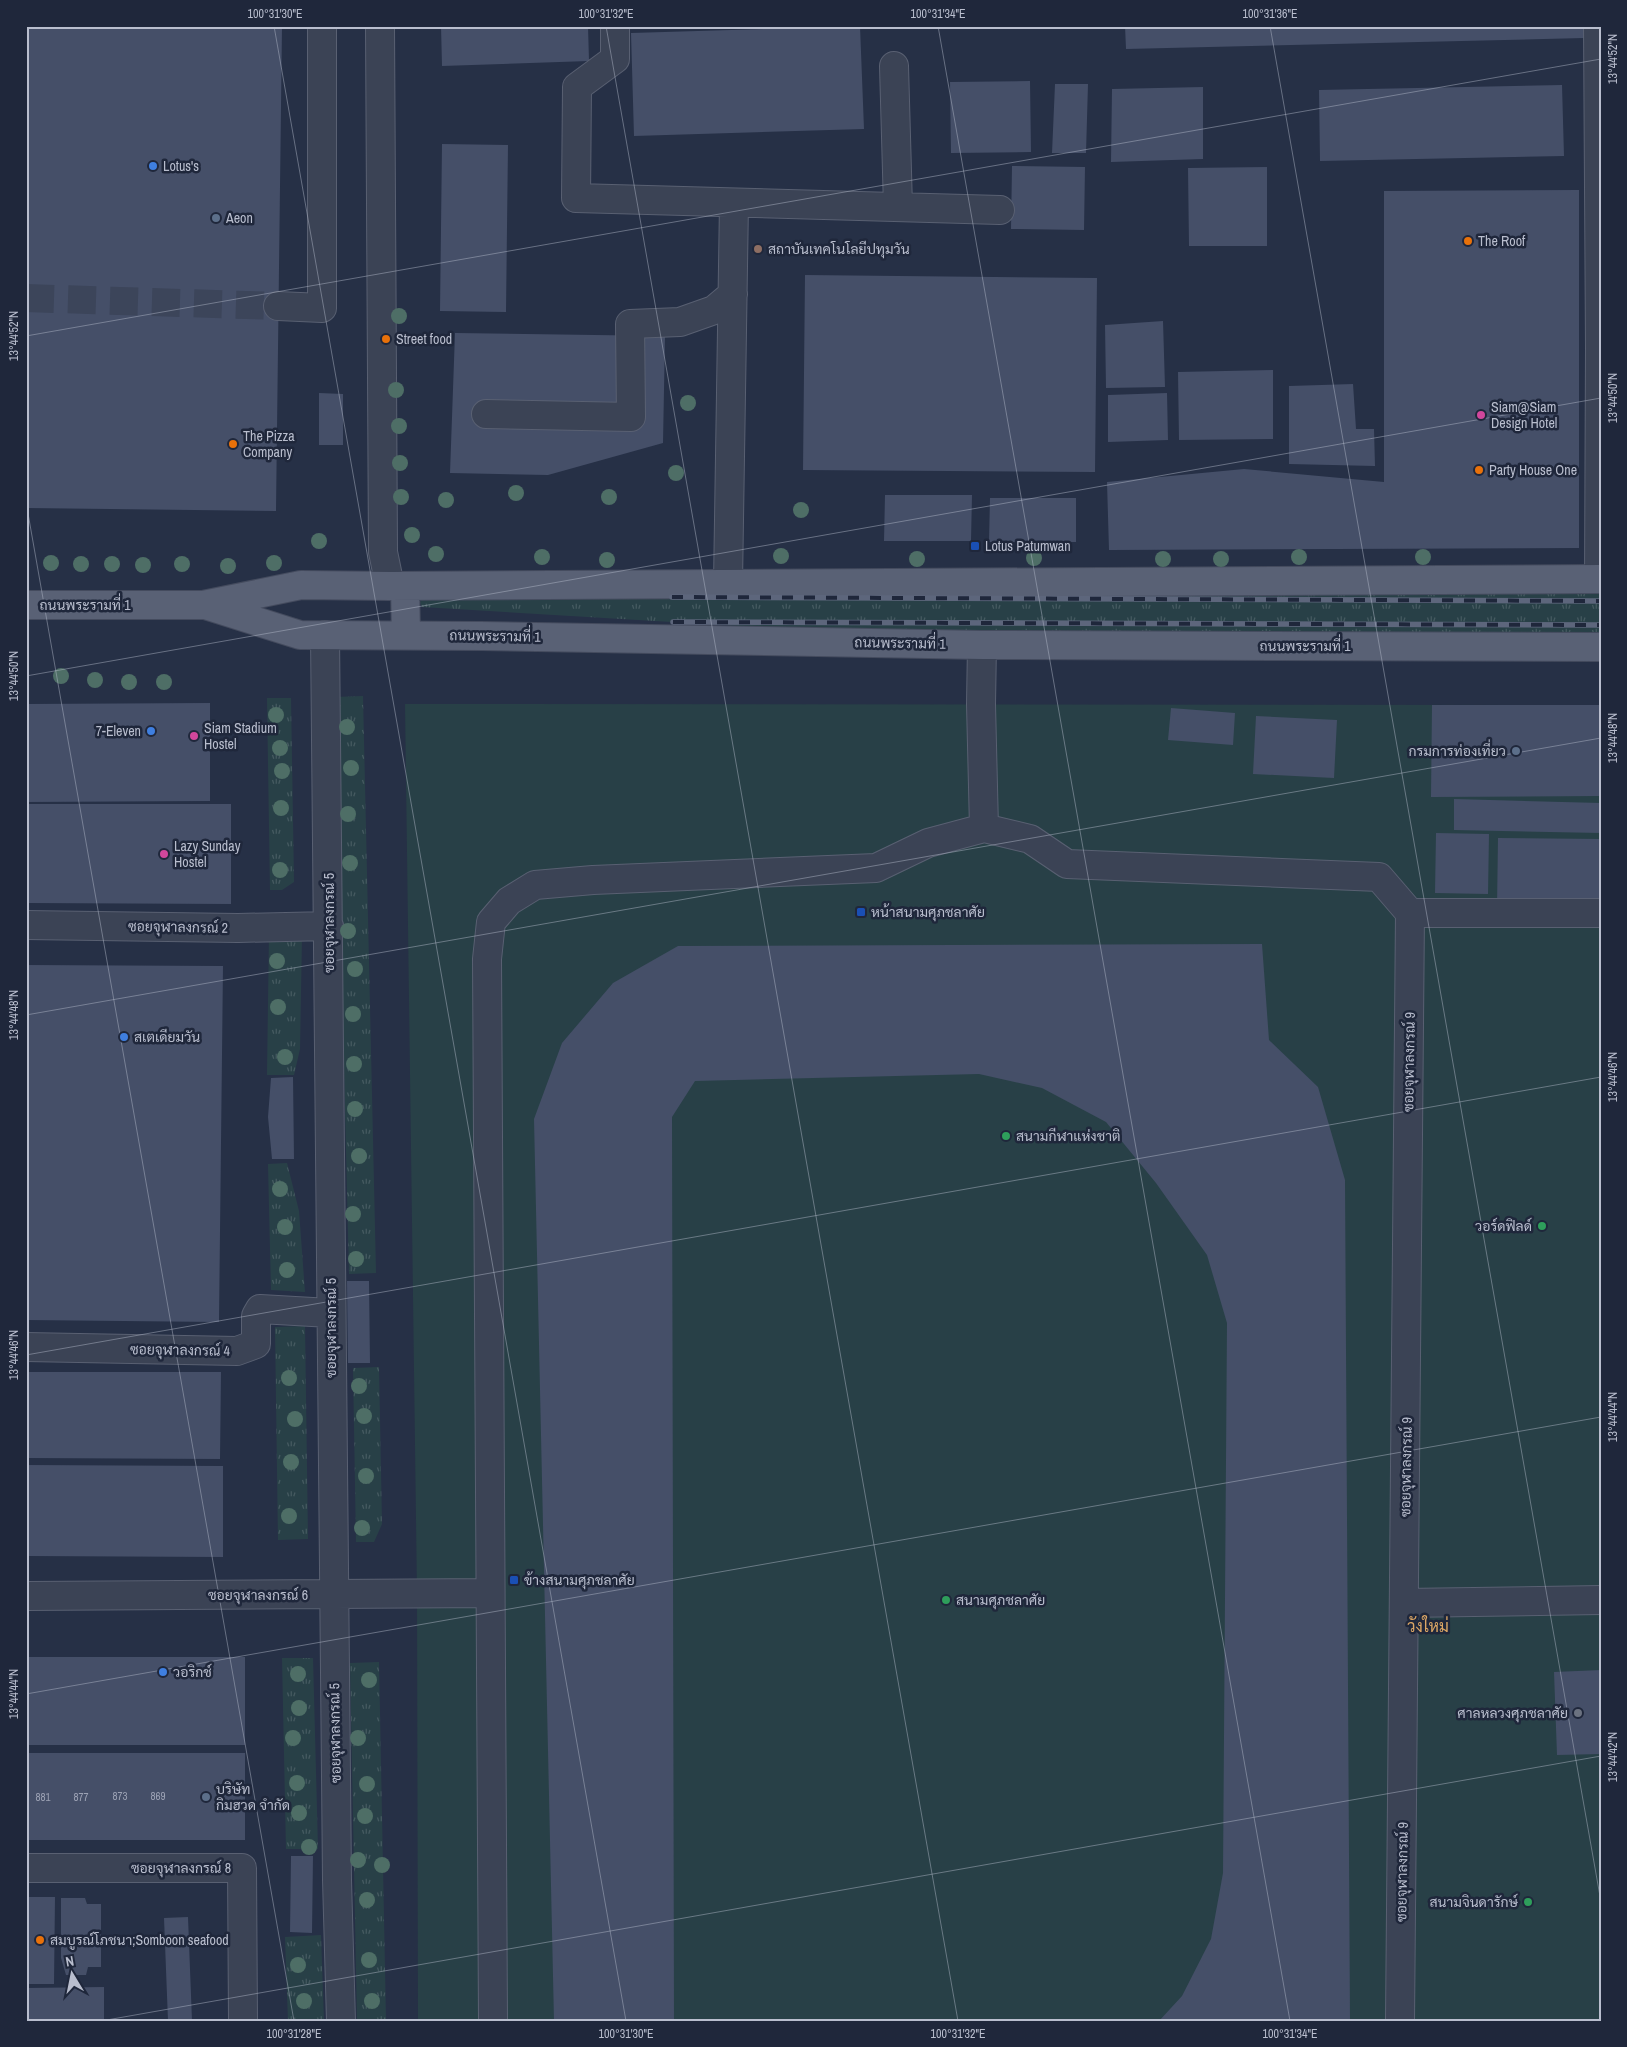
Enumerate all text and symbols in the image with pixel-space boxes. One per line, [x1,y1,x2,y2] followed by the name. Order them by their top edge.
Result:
[247,6,303,22] text: 100°31'30"E
[578,6,634,22] text: 100°31'32"E
[910,6,966,22] text: 100°31'34"E
[1242,6,1298,22] text: 100°31'36"E
[1605,34,1621,84] text: 13°44'52"N
[163,157,199,175] place label: Lotus's
[147,160,159,172] marker: Lotus's
[225,209,253,227] place label: Aeon
[210,212,222,224] marker: Aeon
[1478,232,1526,250] place label: The Roof
[1462,235,1474,247] marker: The Roof
[768,240,910,259] place label: สถาบันเทคโนโลยีปทุมวัน
[752,243,764,255] marker: สถาบันเทคโนโลยีปทุมวัน
[6,311,22,361] text: 13°44'52"N
[396,330,452,348] place label: Street food
[380,333,392,345] marker: Street food
[1605,373,1621,423] text: 13°44'50"N
[1491,398,1557,432] place label: Siam@Siam Design Hotel
[1475,409,1487,421] marker: Siam@Siam Design Hotel
[243,427,295,461] place label: The Pizza Company
[227,438,239,450] marker: The Pizza Company
[1489,461,1577,479] place label: Party House One
[1473,464,1485,476] marker: Party House One
[985,537,1071,555] place label: Lotus Patumwan
[969,540,981,552] marker: Lotus Patumwan
[39,593,131,614] street label: ถนนพระรามที่ 1
[449,623,541,646] street label: ถนนพระรามที่ 1
[854,630,946,653] street label: ถนนพระรามที่ 1
[1259,634,1351,655] street label: ถนนพระรามที่ 1
[6,651,22,701] text: 13°44'50"N
[1605,713,1621,763] text: 13°44'48"N
[204,719,277,753] place label: Siam Stadium Hostel
[96,722,141,740] place label: 7-Eleven
[145,725,157,737] marker: 7-Eleven
[188,730,200,742] marker: Siam Stadium Hostel
[1408,739,1506,760] place label: กรมการท่องเที่ยว
[1510,745,1522,757] marker: กรมการท่องเที่ยว
[174,837,241,871] place label: Lazy Sunday Hostel
[158,848,170,860] marker: Lazy Sunday Hostel
[320,873,339,973] street label: ซอยจุฬาลงกรณ์ 5
[871,903,985,922] place label: หน้าสนามศุภชลาศัย
[855,906,867,918] marker: หน้าสนามศุภชลาศัย
[128,917,228,938] street label: ซอยจุฬาลงกรณ์ 2
[6,990,22,1040] text: 13°44'48"N
[1399,1012,1420,1112] street label: ซอยจุฬาลงกรณ์ 9
[134,1028,200,1046] place label: สเตเดียมวัน
[118,1031,130,1043] marker: สเตเดียมวัน
[1605,1052,1621,1102] text: 13°44'46"N
[1016,1127,1121,1145] place label: สนามกีฬาแห่งชาติ
[1000,1130,1012,1142] marker: สนามกีฬาแห่งชาติ
[1475,1217,1532,1235] place label: วอร์ดฟิลด์
[1536,1220,1548,1232] marker: วอร์ดฟิลด์
[322,1278,341,1378] street label: ซอยจุฬาลงกรณ์ 5
[6,1330,22,1380] text: 13°44'46"N
[130,1340,231,1361] street label: ซอยจุฬาลงกรณ์ 4
[1605,1392,1621,1442] text: 13°44'44"N
[1396,1417,1417,1517] street label: ซอยจุฬาลงกรณ์ 9
[524,1571,635,1590] place label: ข้างสนามศุภชลาศัย
[508,1574,520,1586] marker: ข้างสนามศุภชลาศัย
[208,1586,308,1605] street label: ซอยจุฬาลงกรณ์ 6
[956,1591,1045,1610] place label: สนามศุภชลาศัย
[940,1594,952,1606] marker: สนามศุภชลาศัย
[1407,1615,1449,1637] district label: วังใหม่
[173,1663,212,1681] place label: วอริกช์
[157,1666,169,1678] marker: วอริกช์
[6,1669,22,1719] text: 13°44'44"N
[325,1683,346,1783] street label: ซอยจุฬาลงกรณ์ 5
[1457,1704,1568,1723] place label: ศาลหลวงศุภชลาศัย
[1572,1707,1584,1719] marker: ศาลหลวงศุภชลาศัย
[1605,1732,1621,1782] text: 13°44'42"N
[216,1780,290,1814] place label: บริษัท กิมฮวด จำกัด
[112,1789,128,1803] house number: 873
[150,1789,166,1803] house number: 869
[35,1790,51,1804] house number: 881
[73,1790,89,1804] house number: 877
[200,1791,212,1803] marker: บริษัท กิมฮวด จำกัด
[1392,1822,1413,1922] street label: ซอยจุฬาลงกรณ์ 9
[131,1859,231,1878] street label: ซอยจุฬาลงกรณ์ 8
[1429,1893,1519,1911] place label: สนามจินดารักษ์
[1522,1896,1534,1908] marker: สนามจินดารักษ์
[50,1931,229,1950] place label: สมบูรณ์โภชนา;Somboon seafood
[34,1934,46,1946] marker: สมบูรณ์โภชนา;Somboon seafood
[48,1950,98,2000] north arrow
[64,1952,75,1971] text: N
[266,2026,322,2042] text: 100°31'28"E
[598,2026,654,2042] text: 100°31'30"E
[930,2026,986,2042] text: 100°31'32"E
[1262,2026,1318,2042] text: 100°31'34"E

